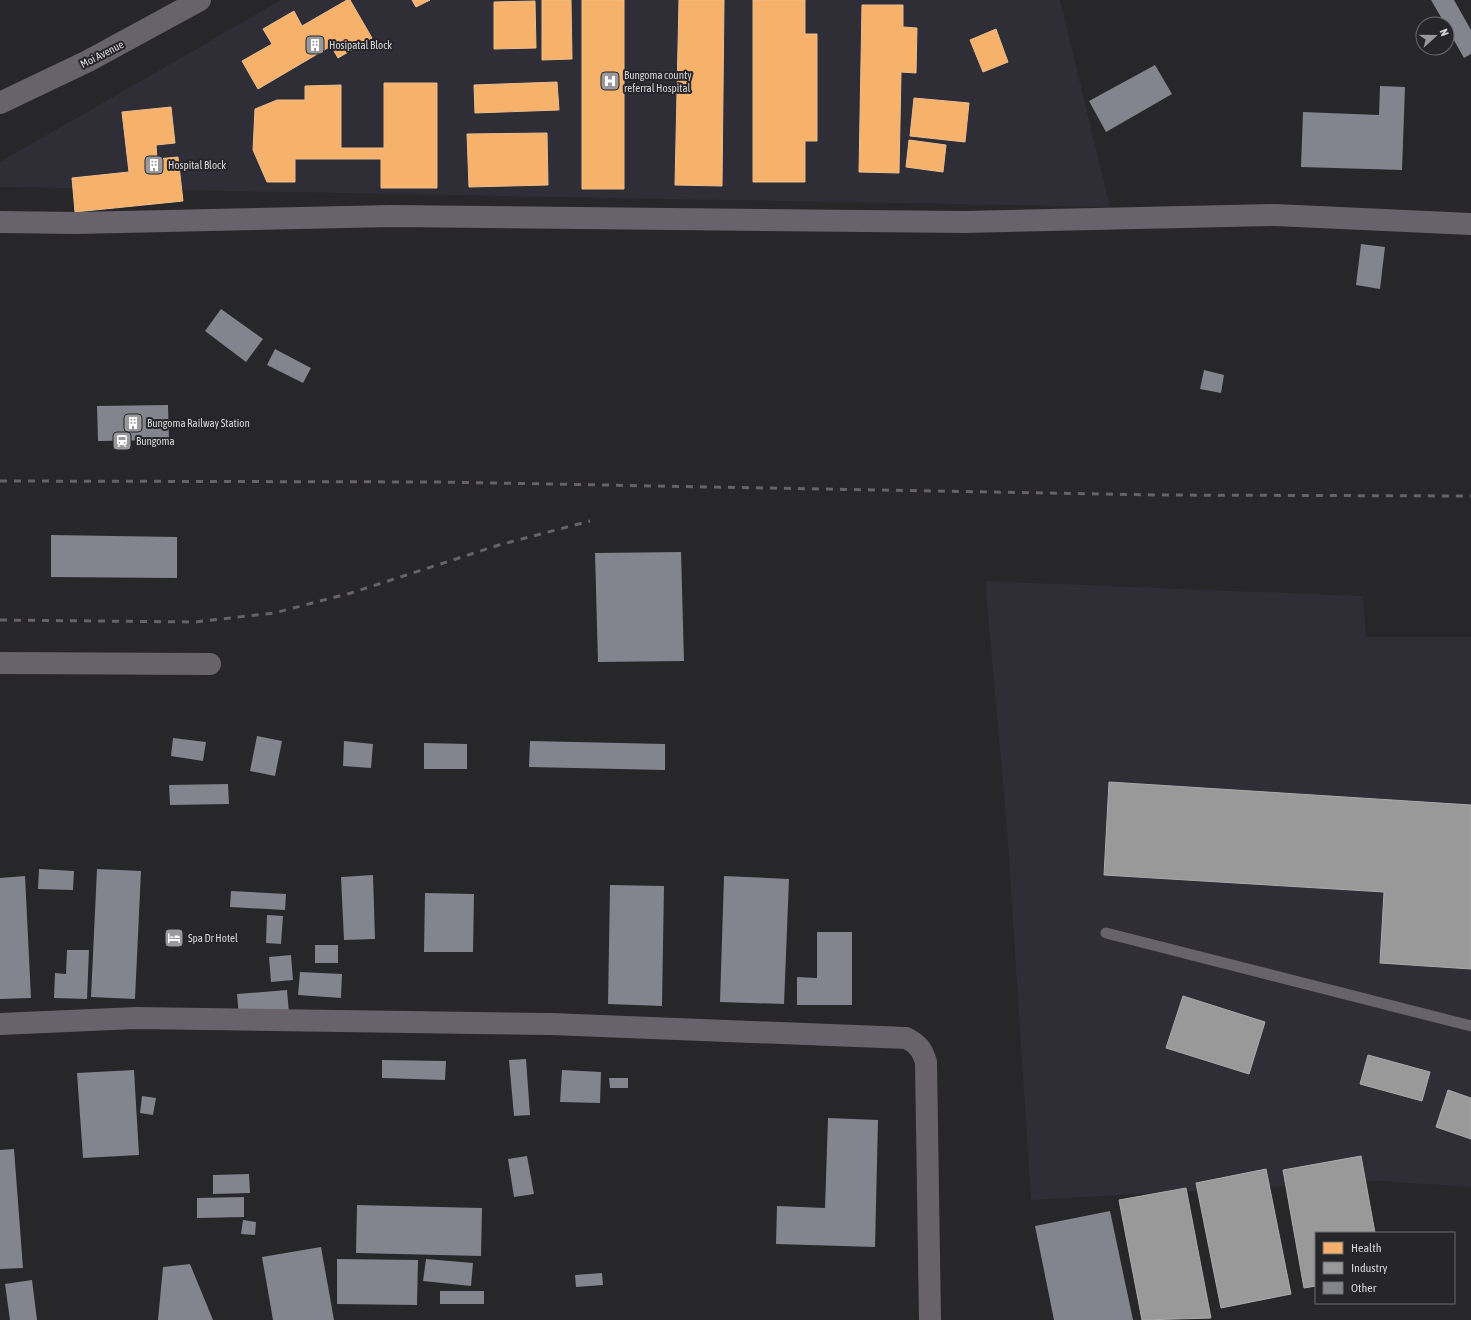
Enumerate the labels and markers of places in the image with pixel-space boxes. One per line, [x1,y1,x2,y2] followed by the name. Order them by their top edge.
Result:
[304,34,326,56] building icon: Hosipatal Block
[329,39,392,51] place label: Hosipatal Block
[624,69,692,94] place label: Bungoma county referral Hospital
[599,70,621,92] hospital icon: Bungoma county referral Hospital
[143,154,165,176] building icon: Hospital Block
[168,159,226,171] place label: Hospital Block
[122,412,144,434] building icon: Bungoma Railway Station
[147,417,250,429] place label: Bungoma Railway Station
[111,430,133,452] station icon: Bungoma
[136,435,175,447] place label: Bungoma
[163,927,185,949] hotel icon: Spa Dr Hotel
[188,932,238,944] place label: Spa Dr Hotel

